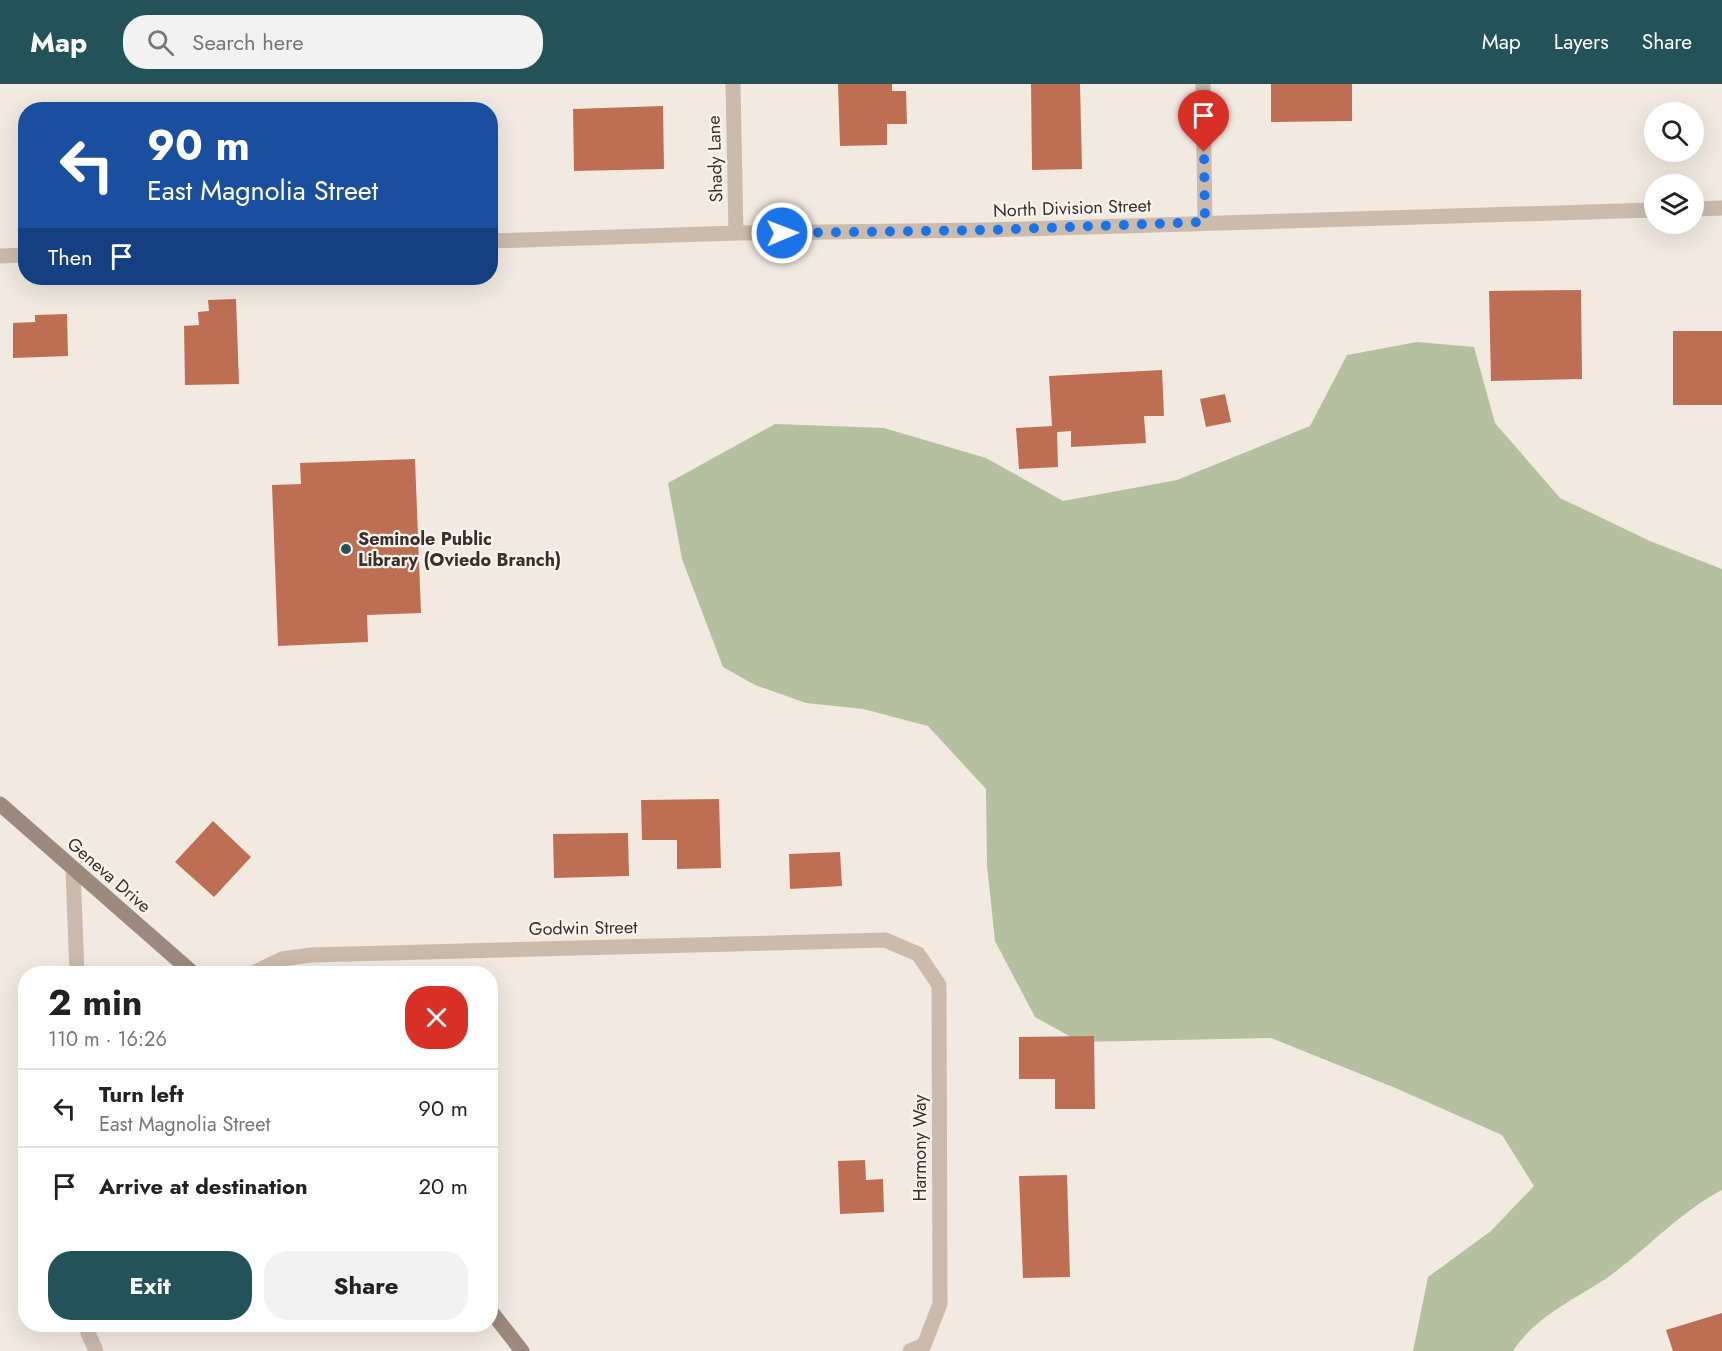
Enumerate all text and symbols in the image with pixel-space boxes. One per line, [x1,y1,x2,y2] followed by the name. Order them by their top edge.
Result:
[123,15,543,69] search box
[30,22,87,63] text: Map
[144,26,177,59] icon: search
[192,26,304,58] text: Search here
[1482,27,1521,57] text: Map
[1554,27,1609,57] text: Layers
[1642,27,1692,57] text: Share
[1178,90,1229,152] pin
[1187,99,1220,132] icon: arrive
[1644,102,1704,234] map controls
[1644,102,1704,162] button: search
[147,115,250,176] text: 90 m
[700,115,730,203] street label: Shady Lane
[48,126,126,204] icon: left
[147,171,378,210] text: East Magnolia Street
[1644,174,1704,234] button: layers
[992,192,1152,224] street label: North Division Street
[750,201,814,265] position arrow
[105,240,138,273] icon: arrive
[48,241,93,273] text: Then
[358,526,561,573] place label: Seminole Public Library (Oviedo Branch)
[339,542,353,556] marker: Seminole Public Library (Oviedo Branch)
[61,831,157,919] street label: Geneva Drive
[528,914,638,942] street label: Godwin Street
[48,976,143,1028] text: 2 min
[405,986,468,1049] button: close
[48,1025,167,1054] text: 110 m · 16:26
[99,1078,184,1110] text: Turn left
[48,1092,81,1125] icon: left
[418,1092,468,1124] text: 90 m
[907,1095,933,1201] street label: Harmony Way
[99,1110,270,1139] text: East Magnolia Street
[48,1170,81,1203] icon: arrive
[99,1170,308,1202] text: Arrive at destination
[419,1170,468,1202] text: 20 m
[48,1251,252,1320] button: Exit
[264,1251,468,1320] button: Share

